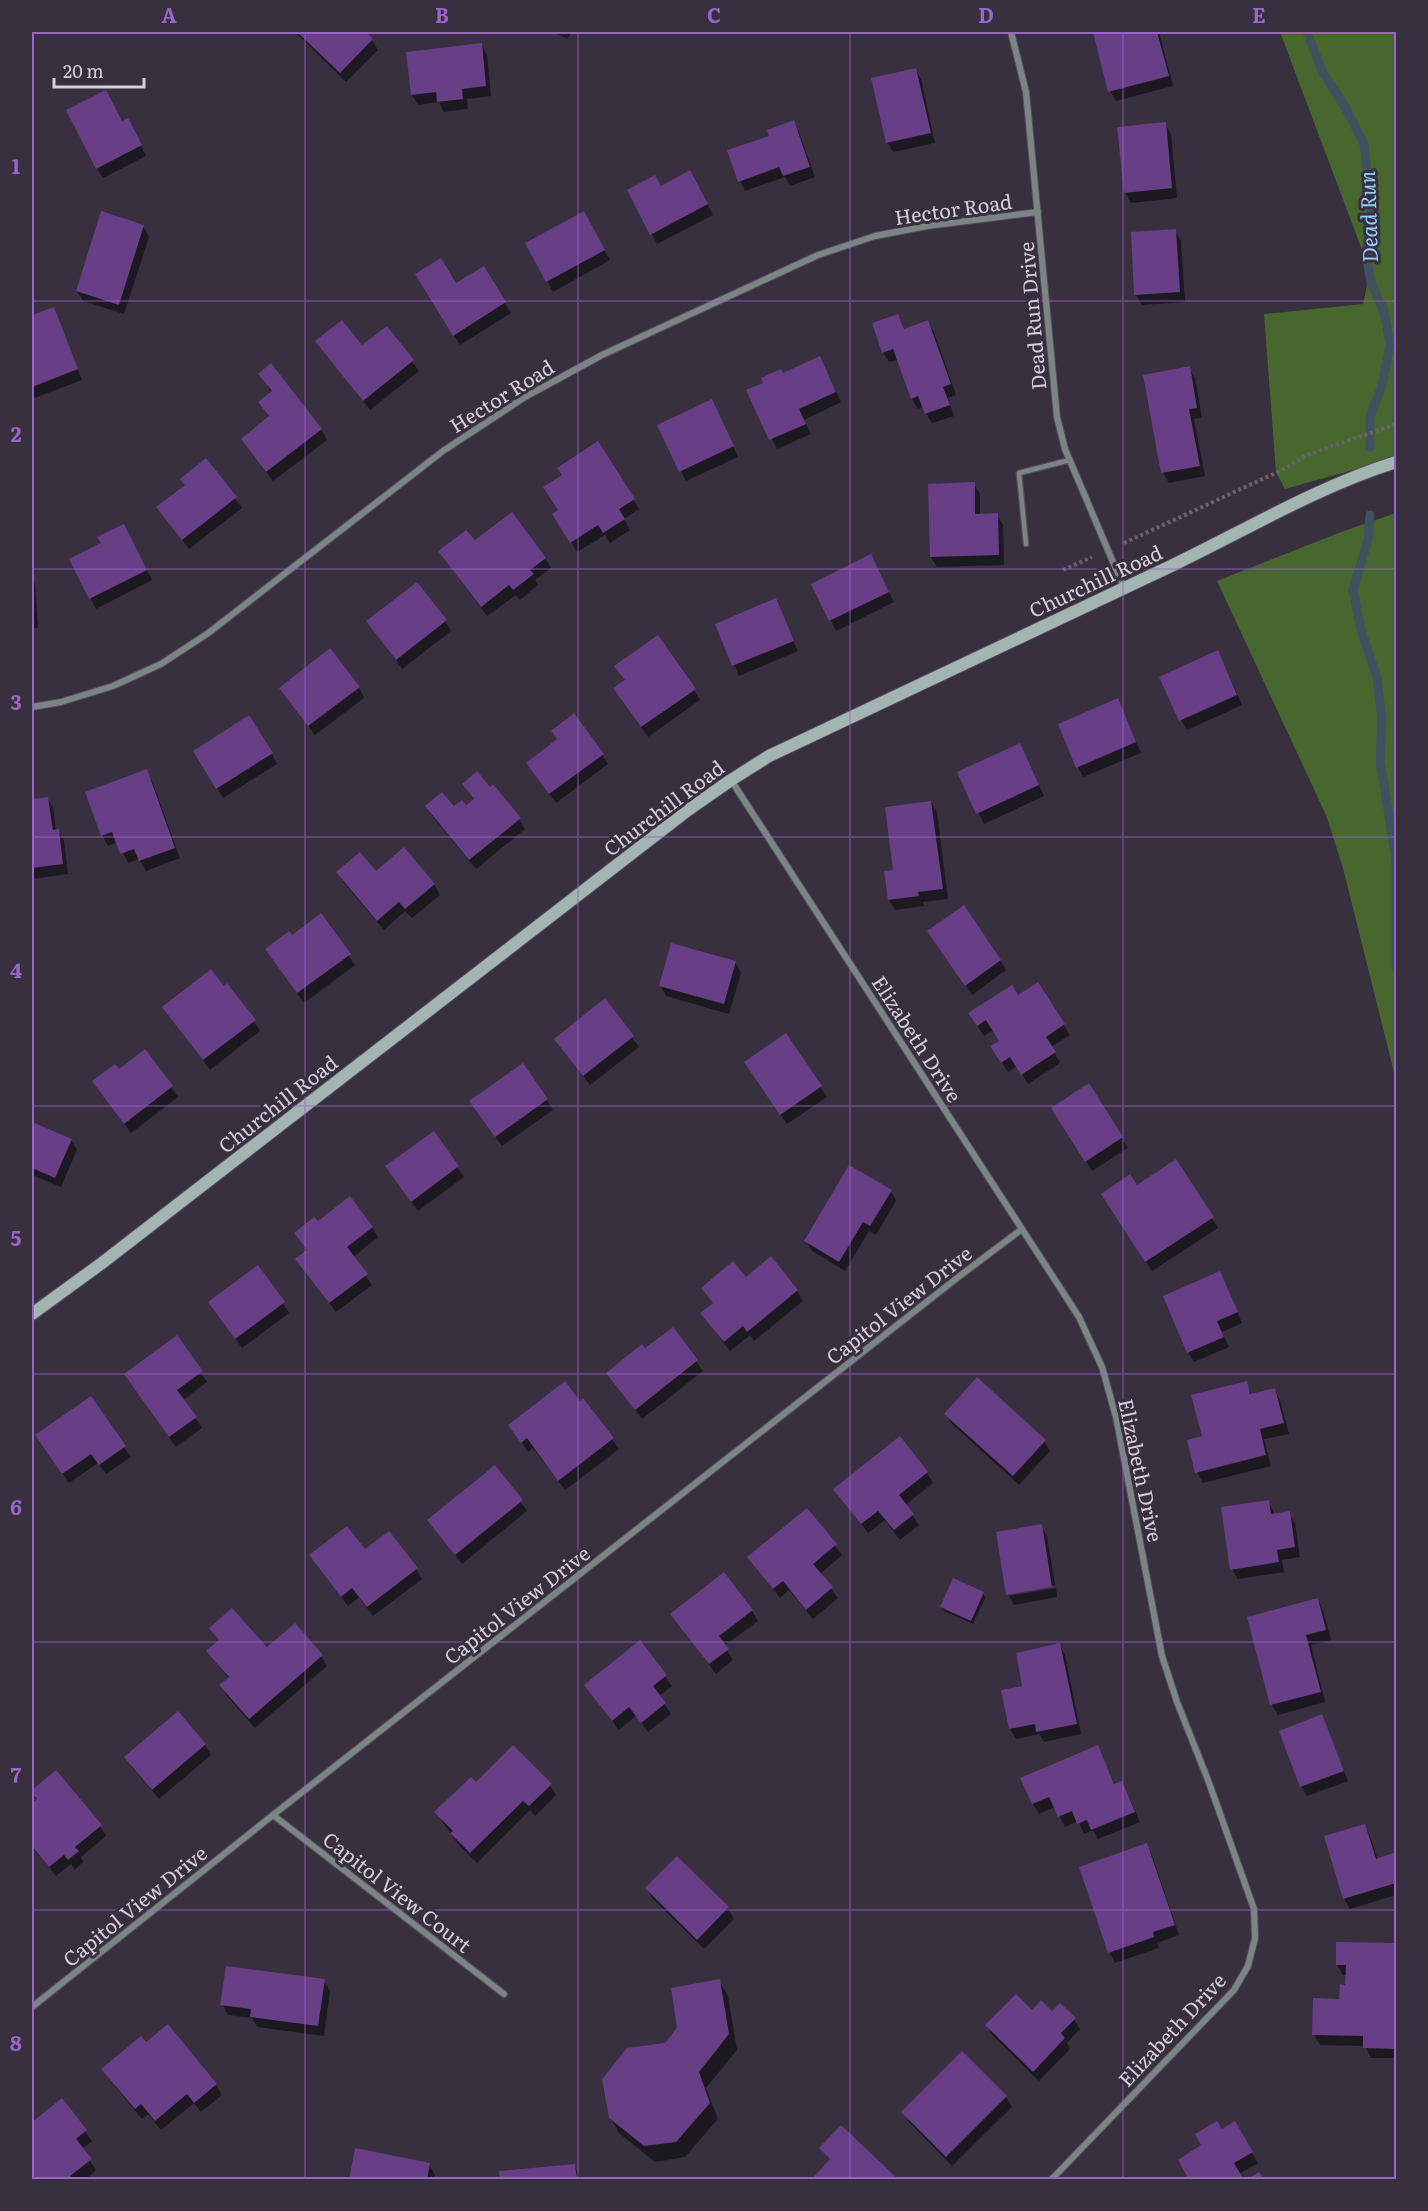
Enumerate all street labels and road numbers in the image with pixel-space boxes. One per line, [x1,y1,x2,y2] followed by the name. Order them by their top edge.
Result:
[892,185,1014,231] street label: Hector Road
[1010,241,1052,391] street label: Dead Run Drive
[443,351,559,439] street label: Hector Road
[1023,536,1167,624] street label: Churchill Road
[596,752,730,862] street label: Churchill Road
[866,969,970,1107] street label: Elizabeth Drive
[211,1047,343,1159] street label: Churchill Road
[819,1237,977,1371] street label: Capitol View Drive
[1112,1395,1172,1545] street label: Elizabeth Drive
[437,1537,595,1671] street label: Capitol View Drive
[317,1823,479,1959] street label: Capitol View Court
[55,1837,213,1973] street label: Capitol View Drive
[1110,1965,1232,2093] street label: Elizabeth Drive

